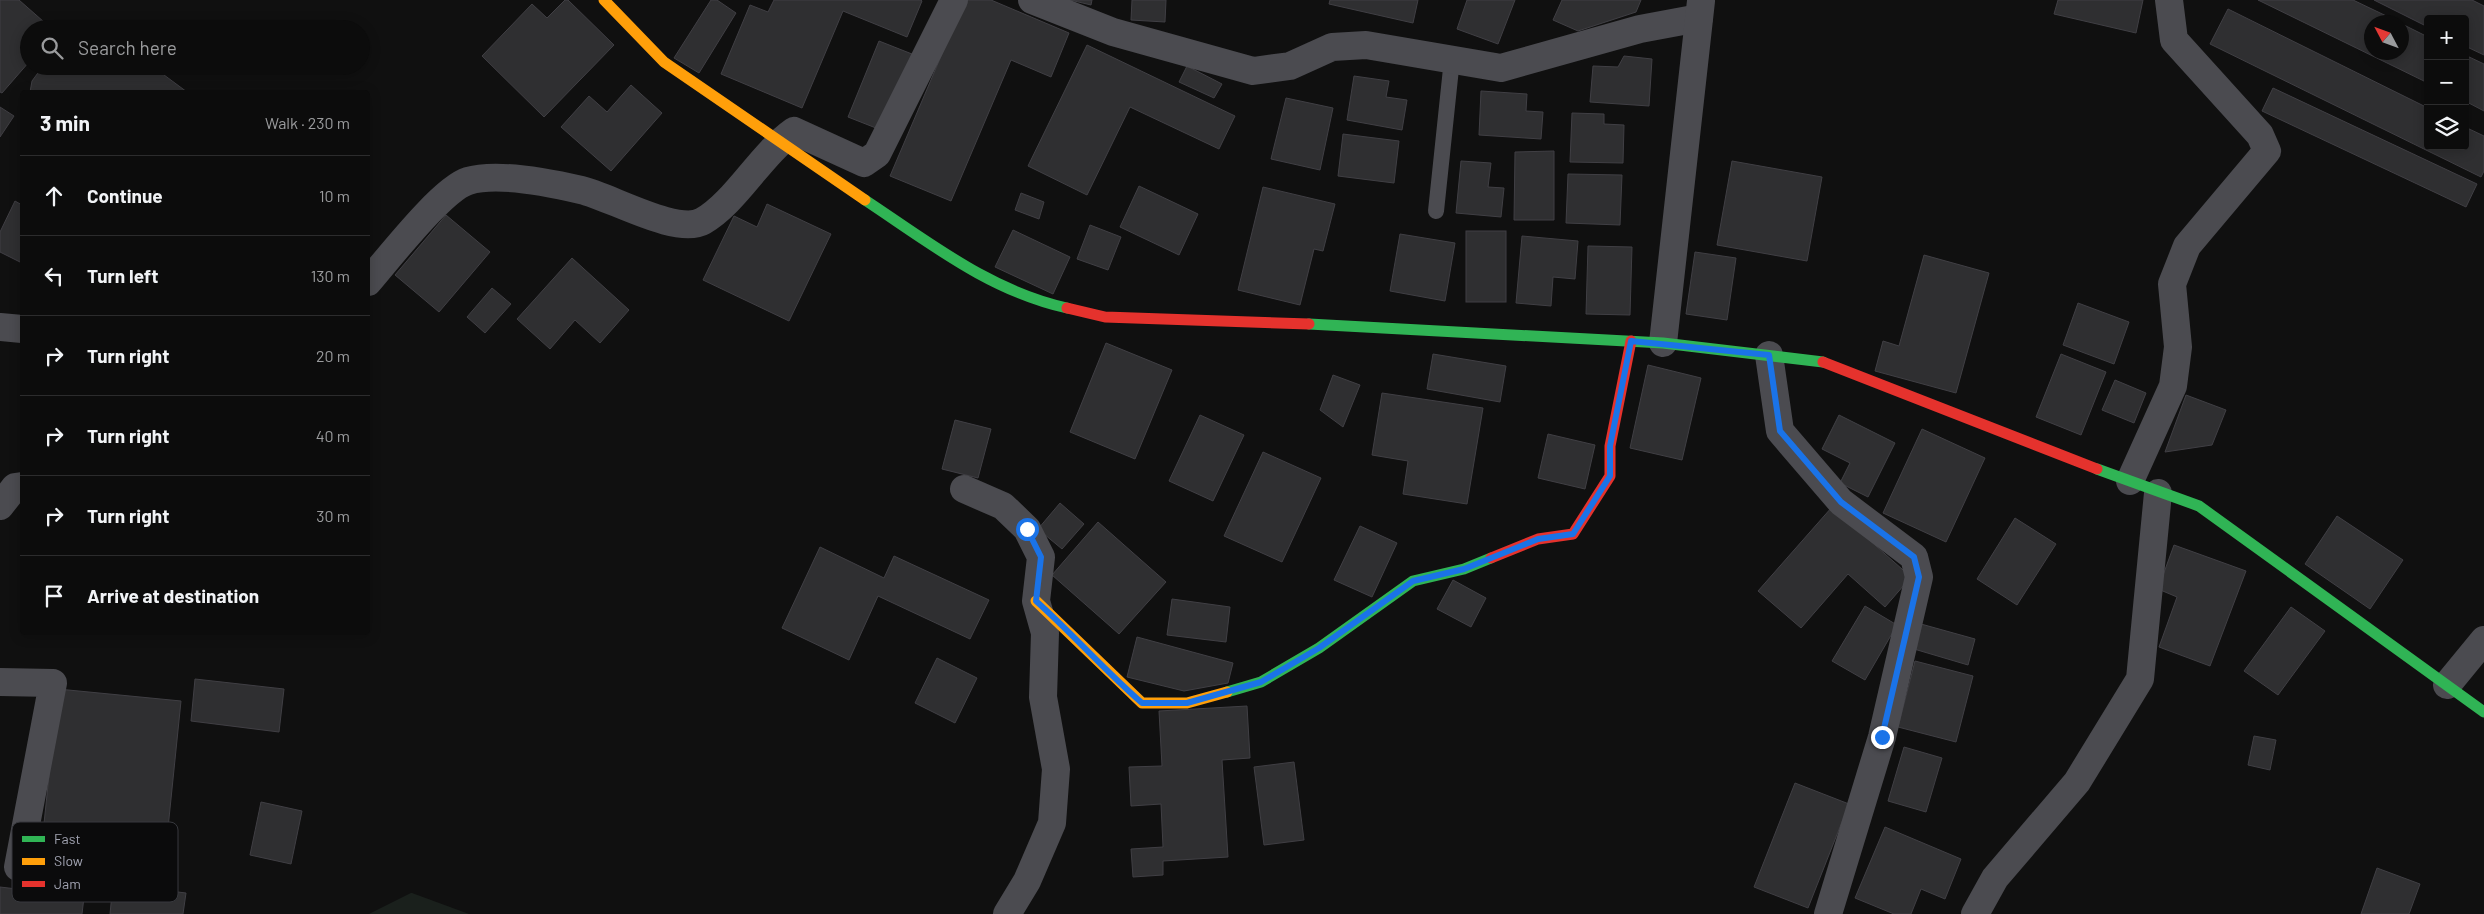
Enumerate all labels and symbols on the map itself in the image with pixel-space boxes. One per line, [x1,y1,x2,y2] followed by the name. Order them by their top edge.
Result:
[2364,15,2409,60] north arrow
[1016,518,1039,541] route start
[1871,726,1894,749] route end
[12,822,178,902] legend
[54,830,80,847] text: Fast
[54,852,83,869] text: Slow
[54,875,81,892] text: Jam

